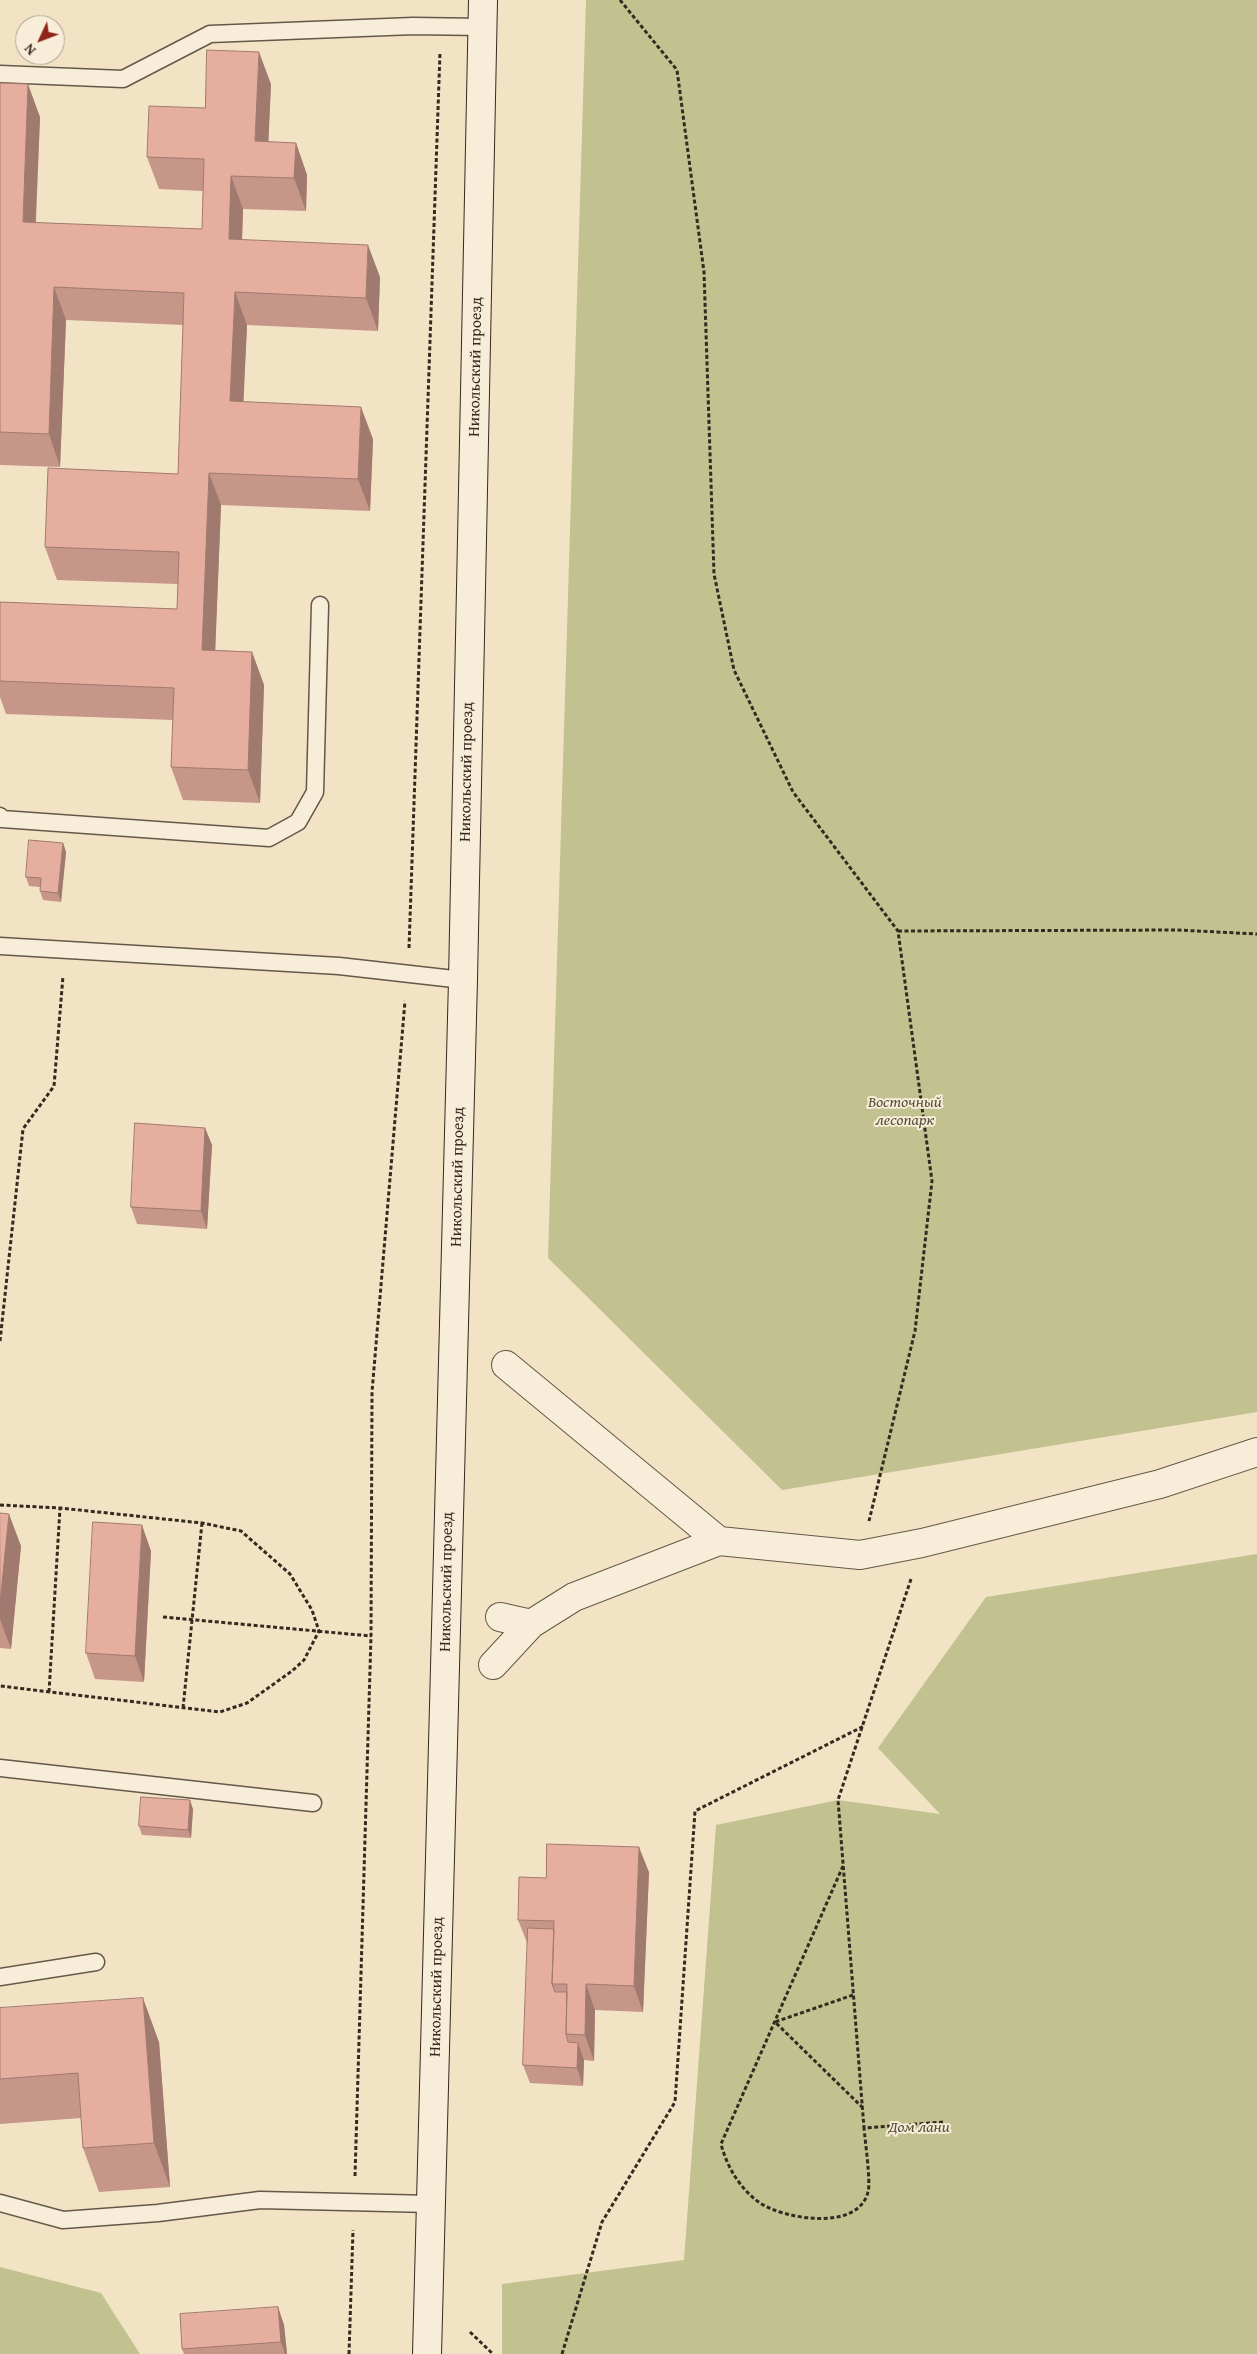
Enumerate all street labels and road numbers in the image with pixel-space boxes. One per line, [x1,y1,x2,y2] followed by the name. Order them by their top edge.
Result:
[465,297,487,437] street label: Никольский проезд
[456,702,478,842] street label: Никольский проезд
[447,1107,469,1247] street label: Никольский проезд
[436,1512,458,1652] street label: Никольский проезд
[426,1917,448,2057] street label: Никольский проезд

